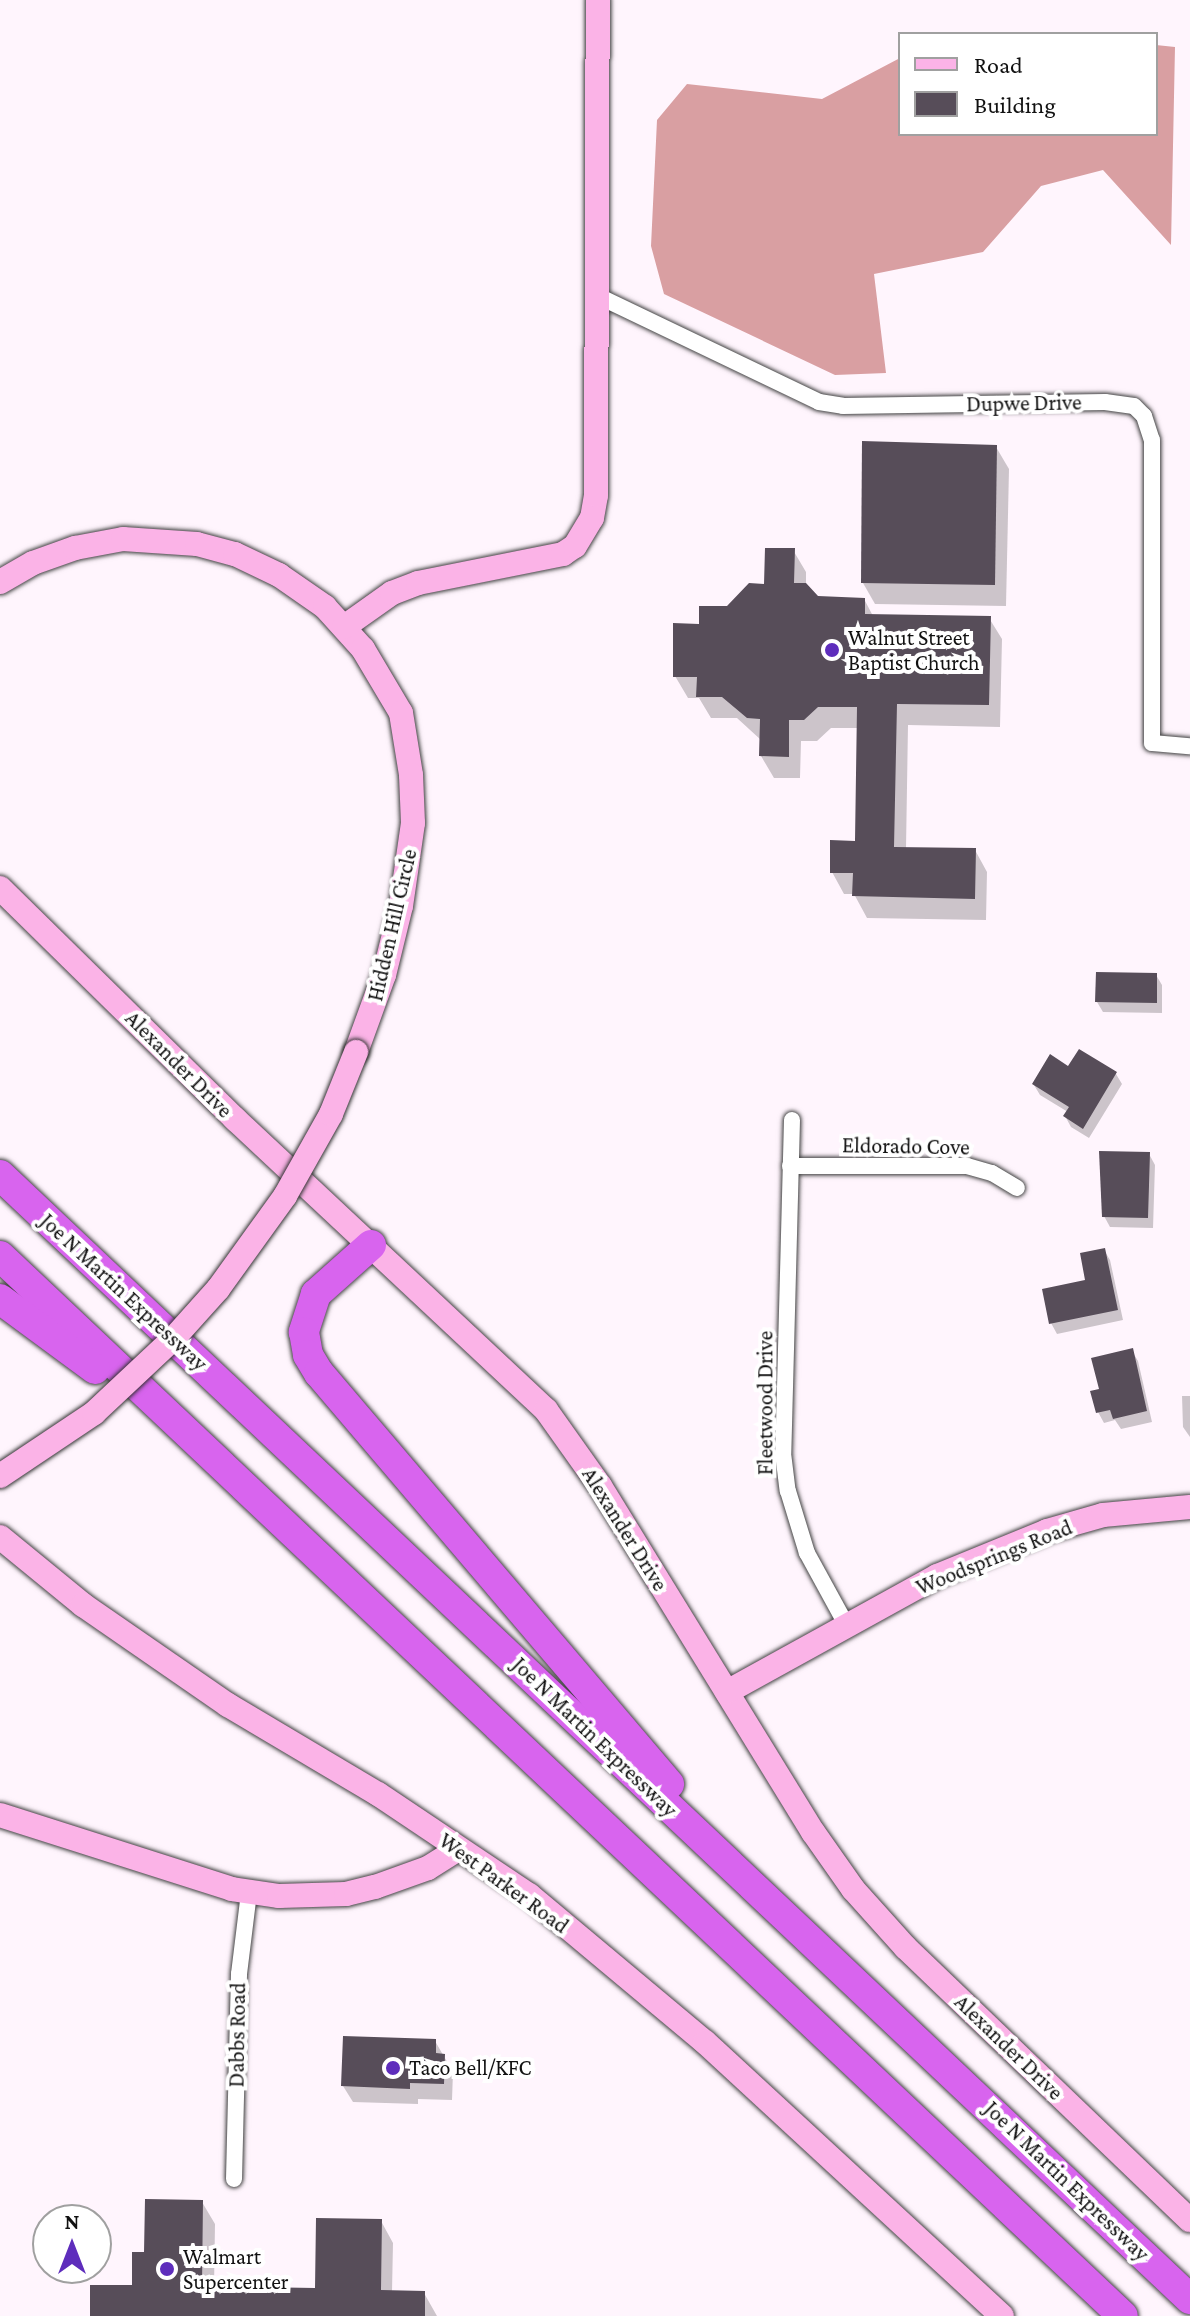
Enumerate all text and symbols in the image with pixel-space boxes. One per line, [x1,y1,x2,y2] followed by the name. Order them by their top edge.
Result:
[898,32,1158,136] legend
[974,51,1023,78] text: Road
[974,91,1056,118] text: Building
[966,389,1082,417] street label: Dupwe Drive
[848,624,979,676] place label: Walnut Street Baptist Church
[823,641,841,659] marker: Walnut Street Baptist Church
[362,846,422,1004] street label: Hidden Hill Circle
[120,1005,238,1123] street label: Alexander Drive
[842,1132,970,1160] street label: Eldorado Cove
[35,1208,213,1376] street label: Joe N Martin Expressway
[752,1331,778,1475] street label: Fleetwood Drive
[576,1462,674,1596] street label: Alexander Drive
[912,1514,1076,1600] street label: Woodsprings Road
[507,1651,683,1823] street label: Joe N Martin Expressway
[434,1827,574,1939] street label: West Parker Road
[223,1982,251,2088] street label: Dabbs Road
[949,1989,1069,2105] street label: Alexander Drive
[409,2055,532,2081] place label: Taco Bell/KFC
[384,2059,402,2077] marker: Taco Bell/KFC
[979,2095,1155,2267] street label: Joe N Martin Expressway
[32,2204,112,2284] north arrow
[65,2209,80,2234] text: N
[183,2243,289,2294] place label: Walmart Supercenter
[158,2260,176,2278] marker: Walmart Supercenter

